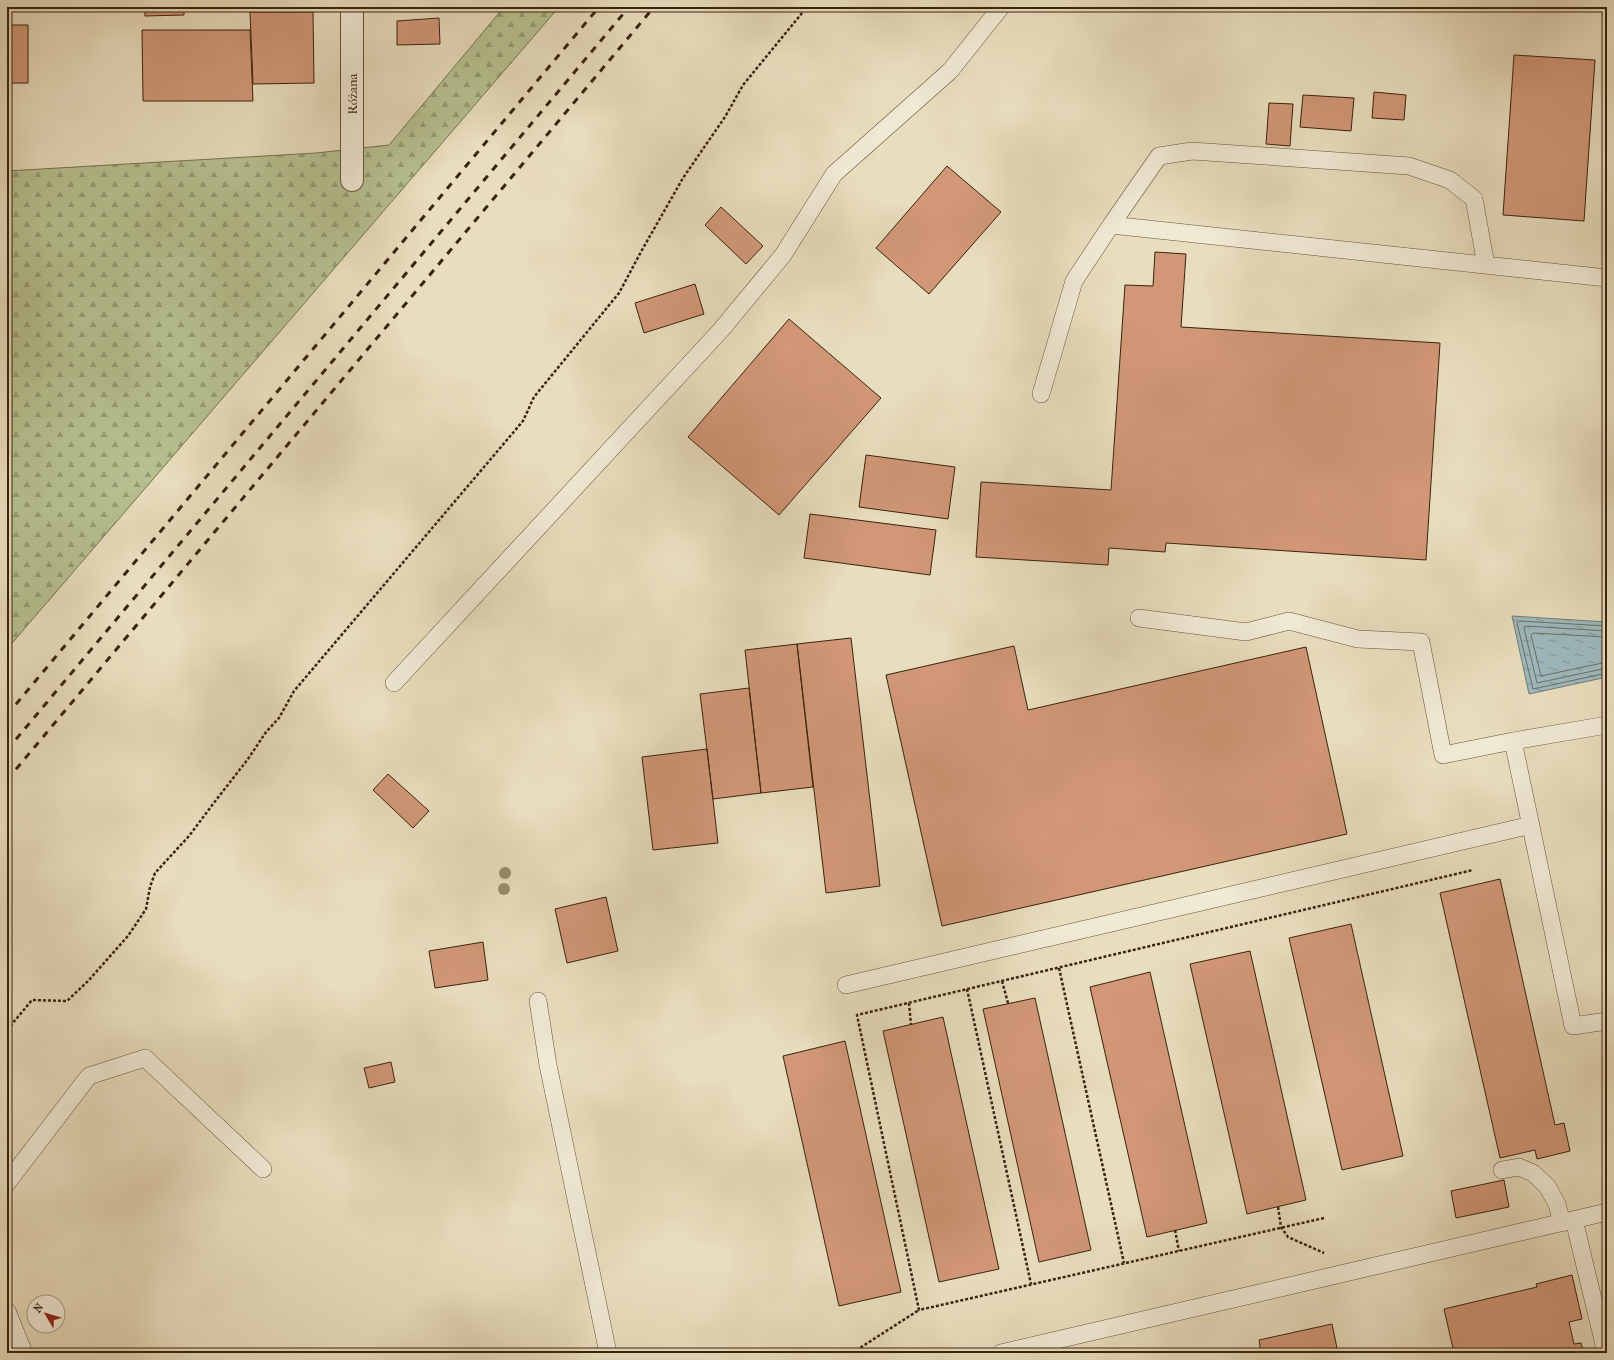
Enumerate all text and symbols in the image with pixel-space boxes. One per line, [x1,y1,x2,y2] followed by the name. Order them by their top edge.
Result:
[345,72,360,115] street label: Różana
[26,1294,66,1334] north arrow
[31,1300,47,1315] text: N

